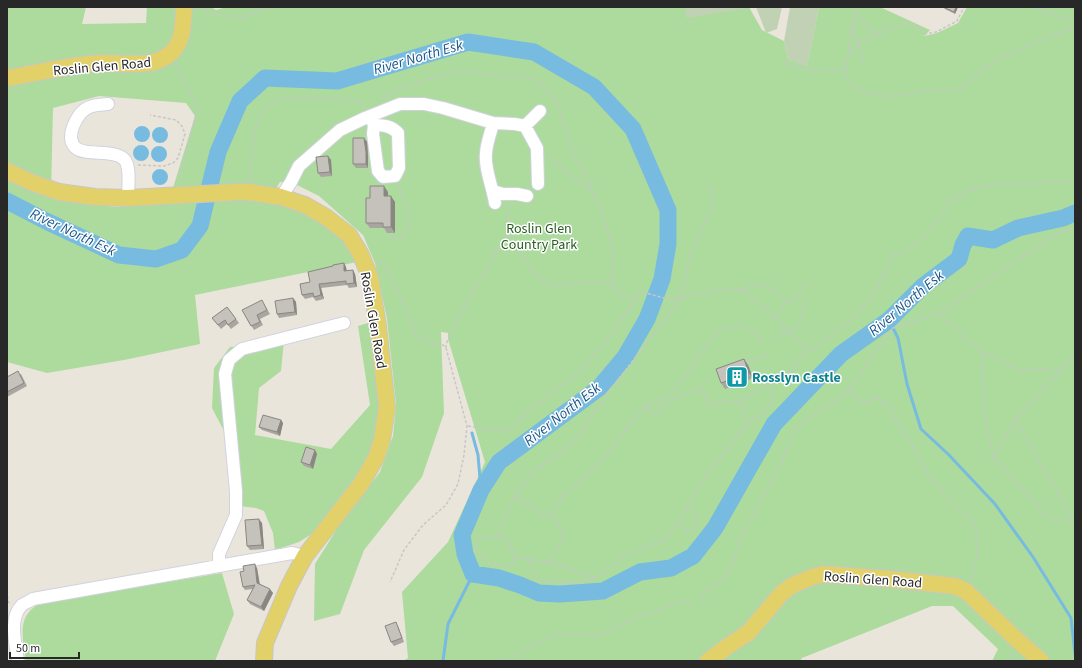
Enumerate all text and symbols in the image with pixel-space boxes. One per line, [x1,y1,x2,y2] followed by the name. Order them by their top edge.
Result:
[371,34,466,80] water label: River North Esk
[52,53,152,81] street label: Roslin Glen Road
[26,203,120,262] water label: River North Esk
[501,219,577,255] park label: Roslin Glen Country Park
[864,265,949,341] water label: River North Esk
[355,270,391,370] street label: Roslin Glen Road
[724,364,750,390] building icon: Rosslyn Castle
[752,368,841,388] place label: Rosslyn Castle
[519,377,606,451] water label: River North Esk
[823,567,923,593] street label: Roslin Glen Road
[10,634,79,660] scale bar
[16,640,40,657] text: 50 m

